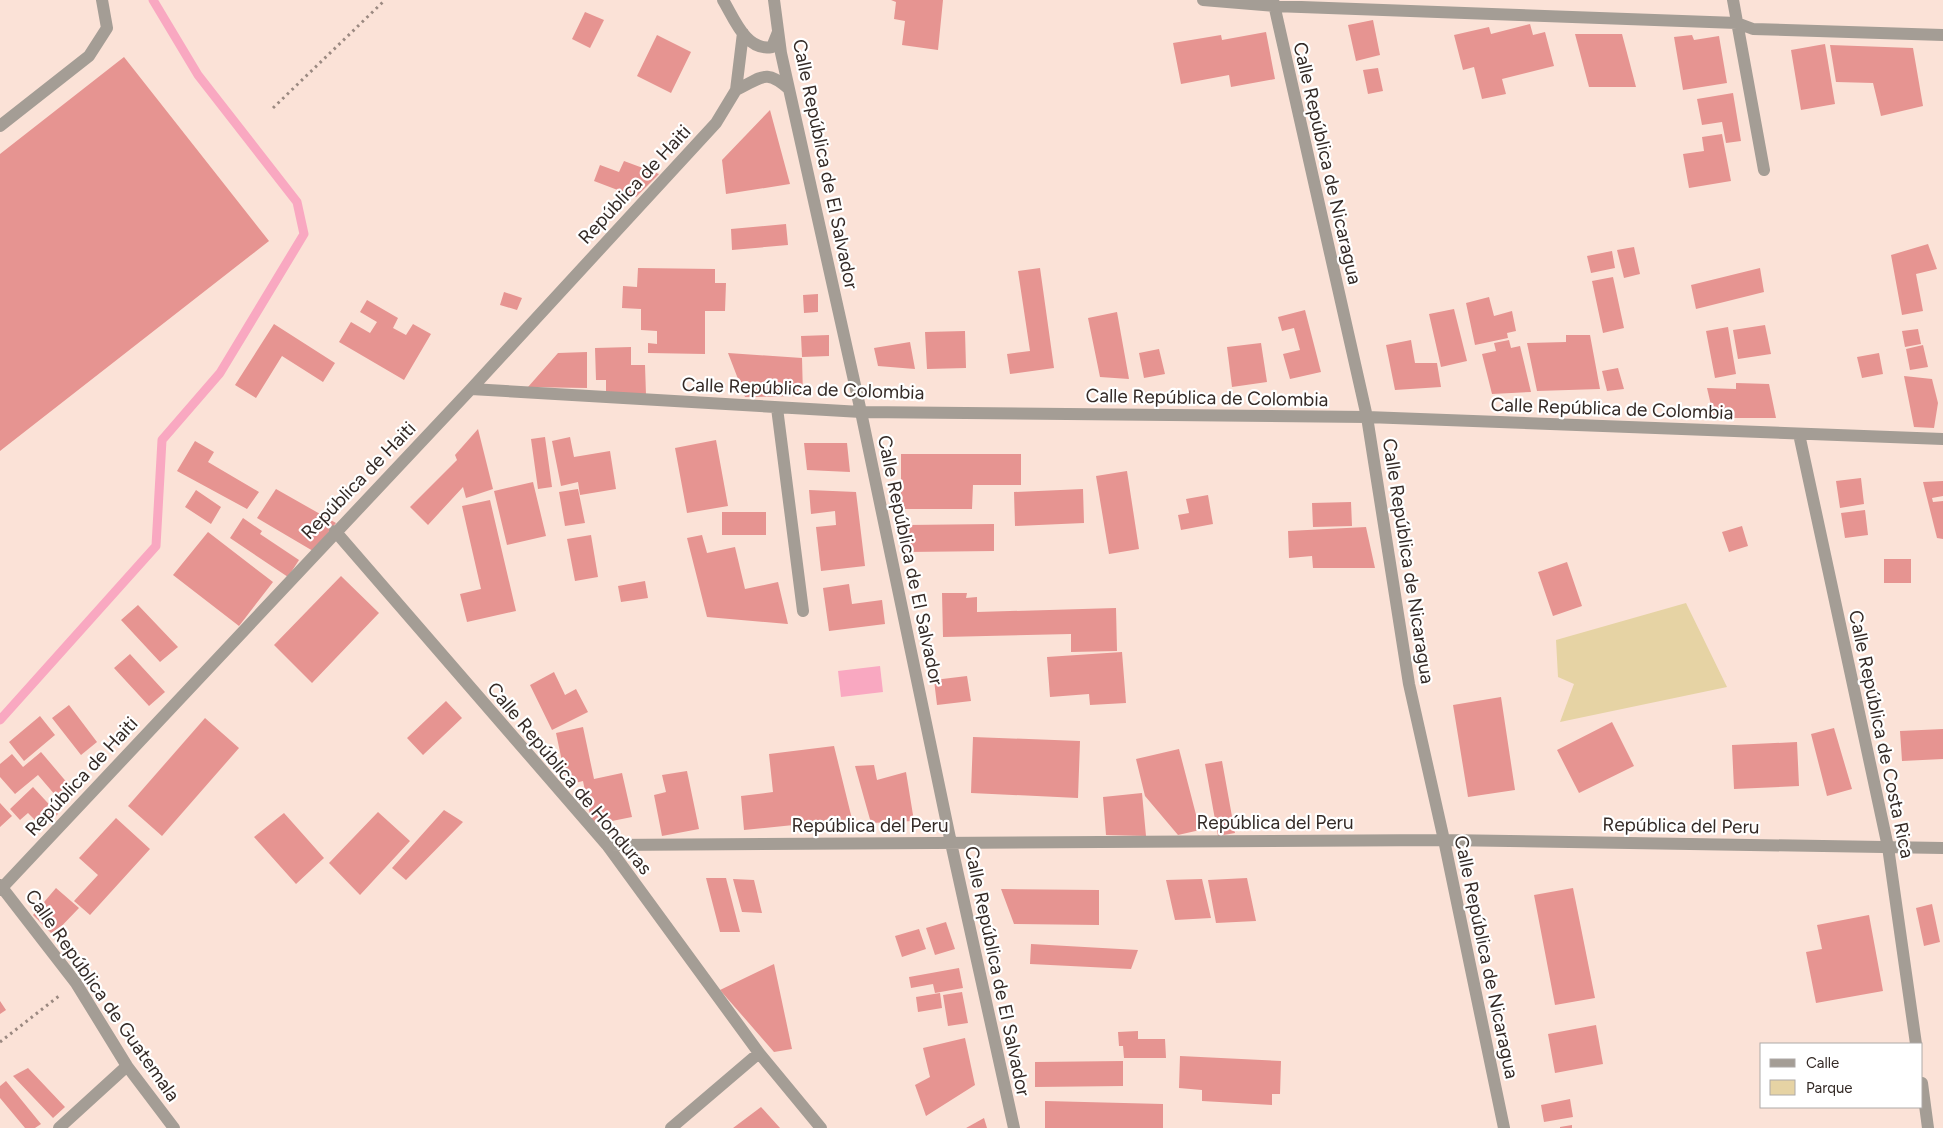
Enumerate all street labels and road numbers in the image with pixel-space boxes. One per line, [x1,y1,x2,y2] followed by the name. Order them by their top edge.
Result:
[788,37,863,292] street label: Calle República de El Salvador
[1288,40,1367,287] street label: Calle República de Nicaragua
[573,120,696,249] street label: República de Haiti
[681,373,925,404] street label: Calle República de Colombia
[1085,384,1329,411] street label: Calle República de Colombia
[1490,393,1734,424] street label: Calle República de Colombia
[296,417,420,544] street label: República de Haiti
[873,433,948,688] street label: Calle República de El Salvador
[1378,437,1439,685] street label: Calle República de Nicaragua
[1844,608,1919,860] street label: Calle República de Costa Rica
[482,677,657,879] street label: Calle República de Honduras
[20,712,143,841] street label: República de Haiti
[1196,811,1354,834] street label: República del Peru
[1602,813,1760,838] street label: República del Peru
[791,814,949,837] street label: República del Peru
[1449,833,1524,1081] street label: Calle República de Nicaragua
[960,844,1035,1099] street label: Calle República de El Salvador
[20,885,185,1106] street label: Calle República de Guatemala

